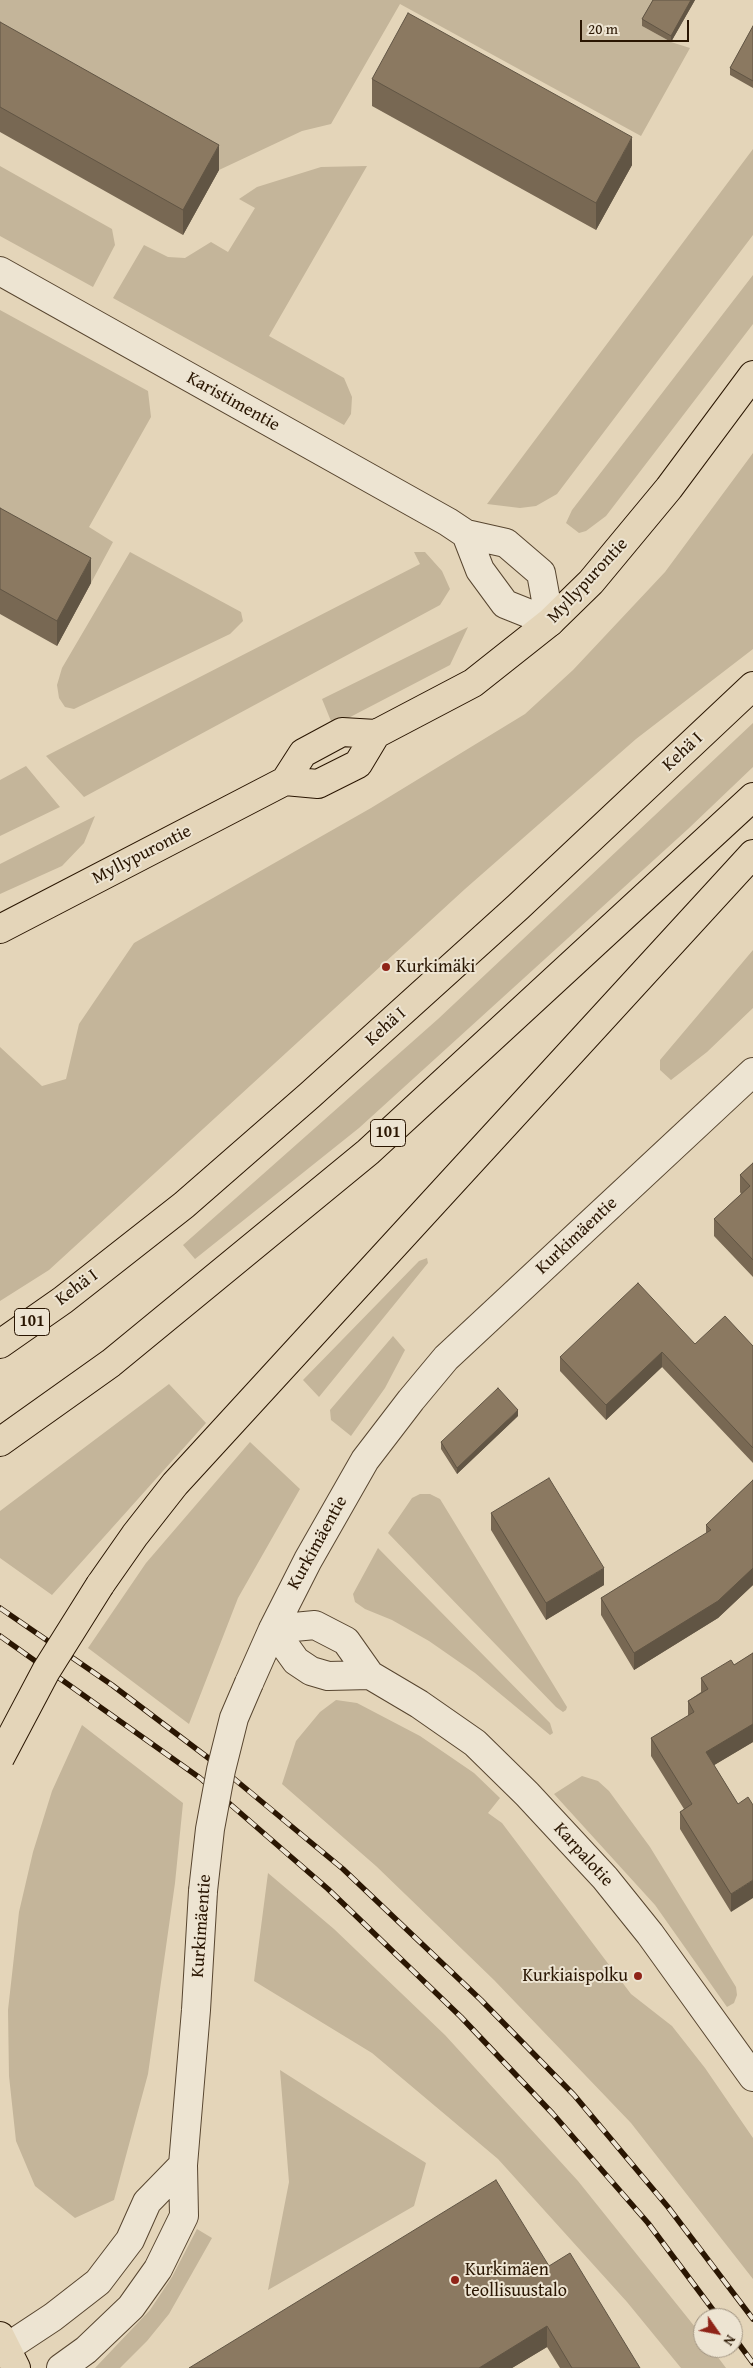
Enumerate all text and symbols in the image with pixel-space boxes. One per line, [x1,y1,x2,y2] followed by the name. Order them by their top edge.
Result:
[583,10,692,42] scale bar
[588,18,618,39] text: 20 m
[183,368,283,436] street label: Karistimentie
[543,534,633,628] street label: Myllypurontie
[658,728,708,776] street label: Kehä I
[89,821,195,889] street label: Myllypurontie
[396,956,475,978] place label: Kurkimäki
[380,961,392,973] marker: Kurkimäki
[361,1003,411,1051] street label: Kehä I
[370,1120,406,1146] road number: 101
[532,1193,622,1279] street label: Kurkimäentie
[52,1265,102,1311] street label: Kehä I
[15,1308,50,1335] road number: 101
[283,1492,353,1594] street label: Kurkimäentie
[549,1818,617,1892] street label: Karpalotie
[188,1874,216,1978] street label: Kurkimäentie
[522,1965,628,1987] place label: Kurkiaispolku
[632,1970,644,1982] marker: Kurkiaispolku
[465,2259,567,2302] place label: Kurkimäen teollisuustalo
[449,2274,461,2286] marker: Kurkimäen teollisuustalo
[693,2308,743,2358] north arrow
[719,2331,741,2350] text: N

